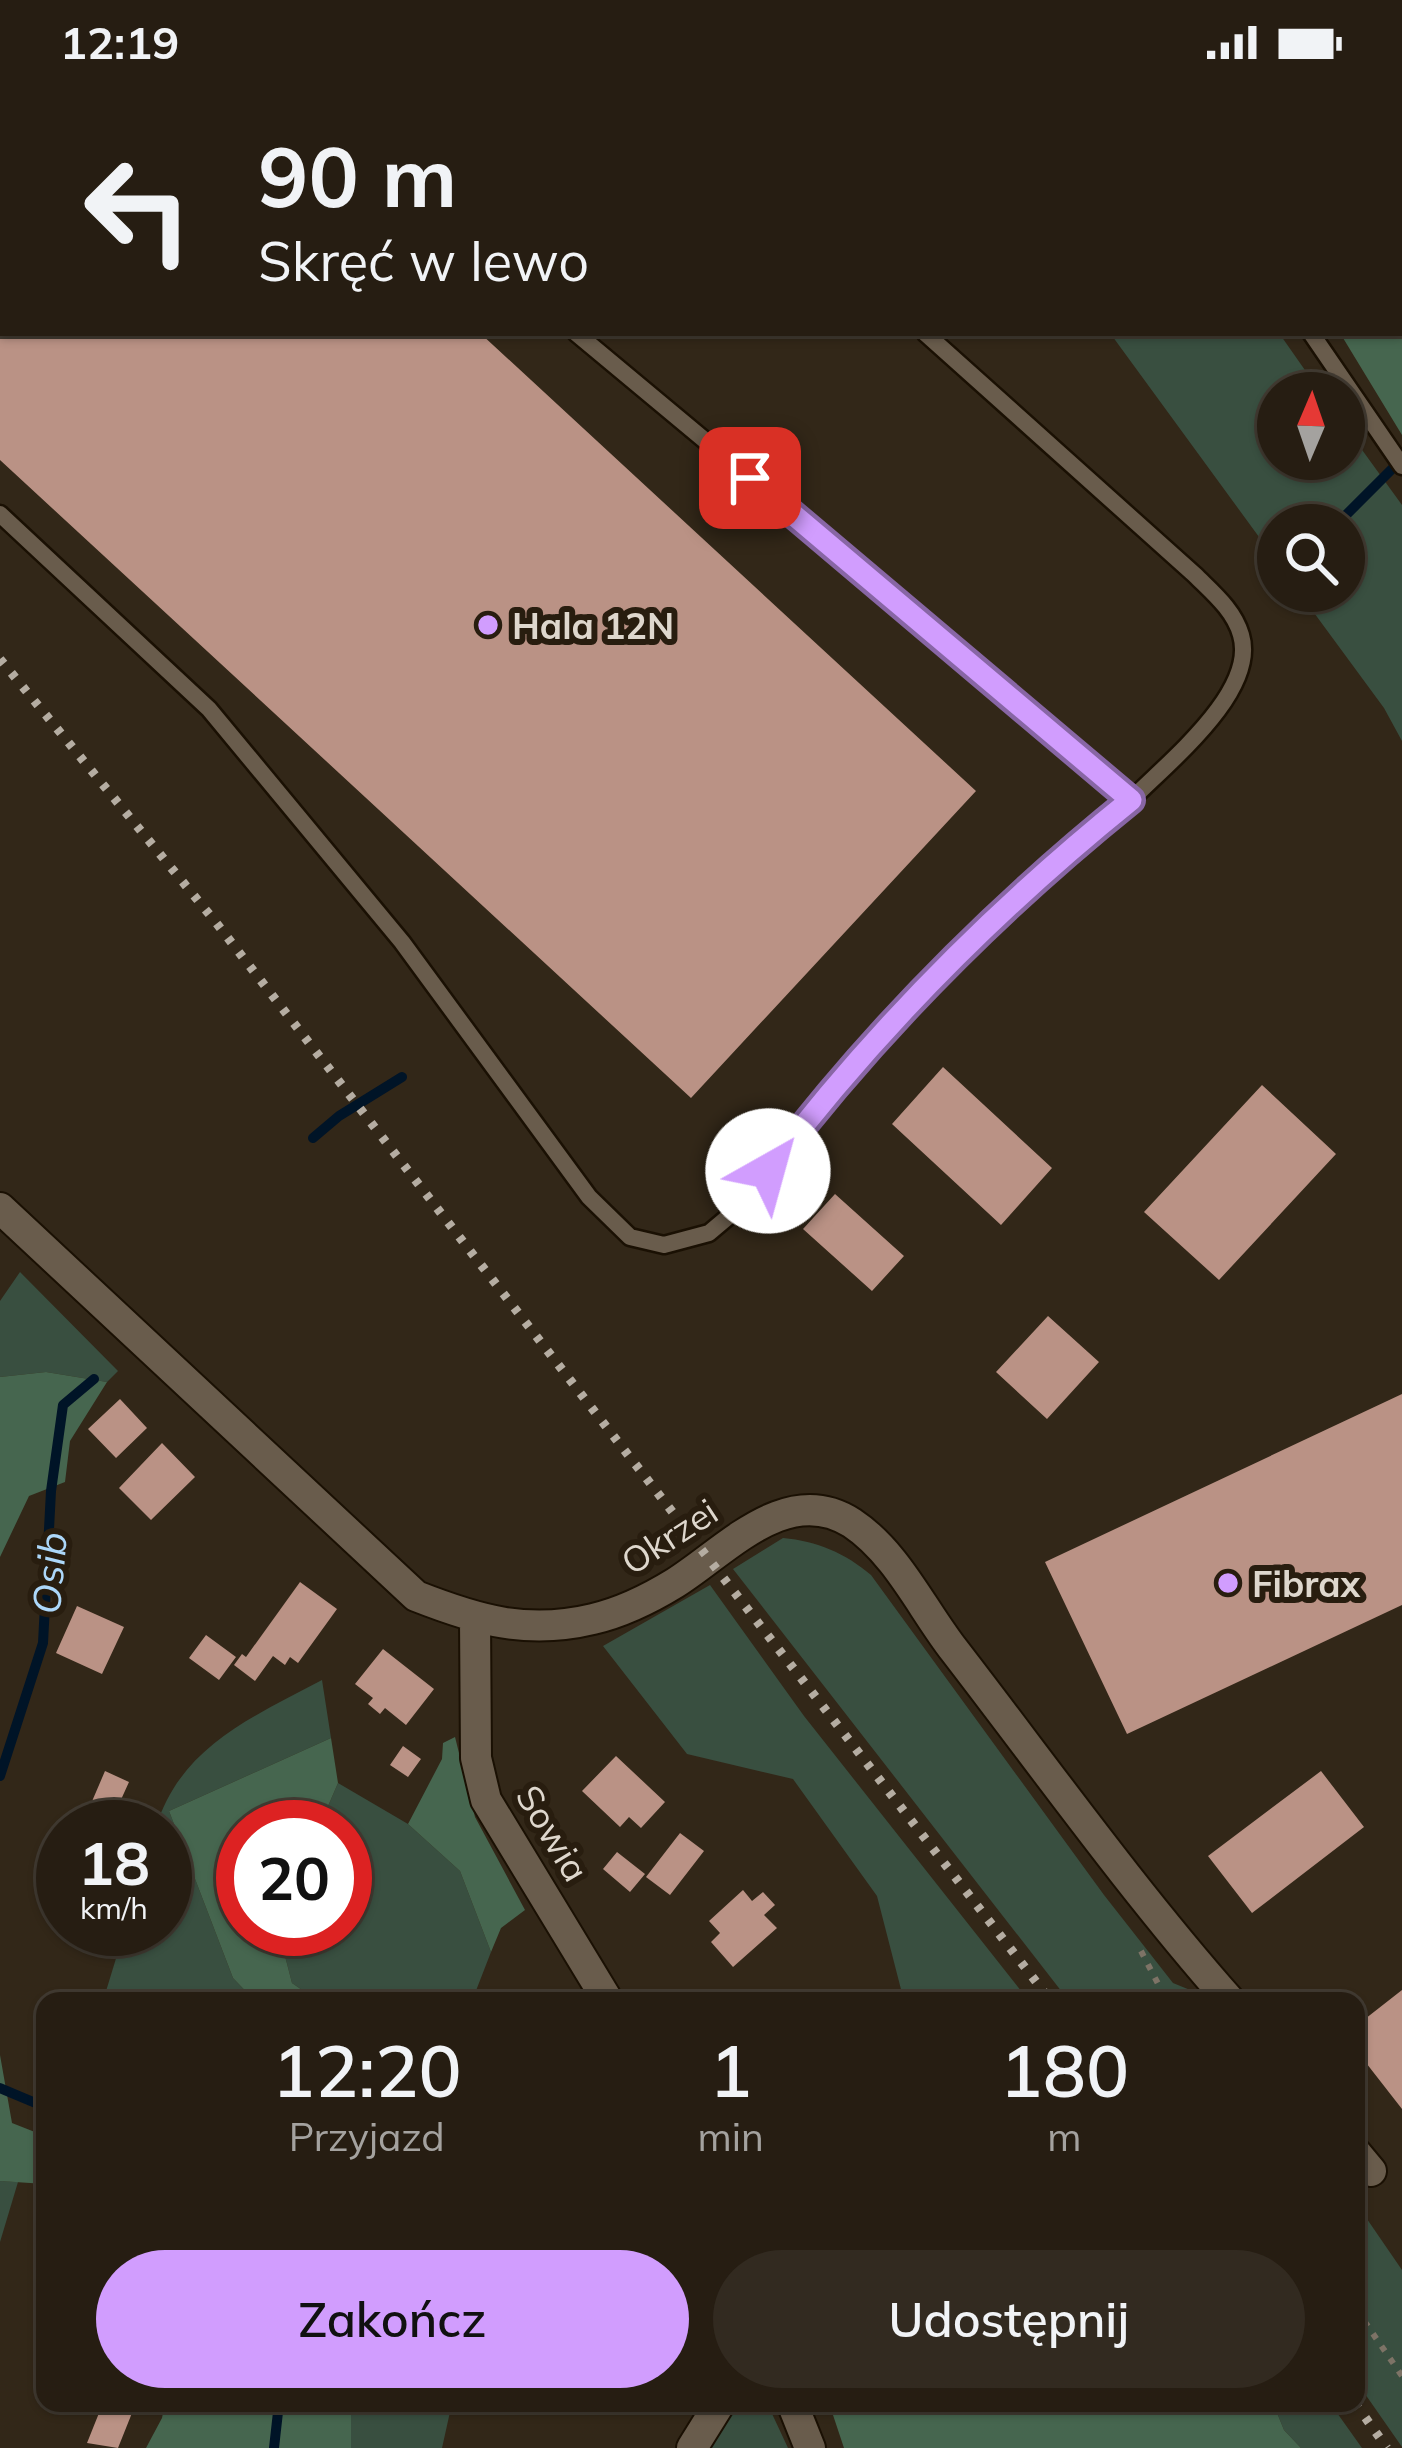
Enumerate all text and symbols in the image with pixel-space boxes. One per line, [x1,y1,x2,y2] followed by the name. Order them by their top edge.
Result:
[60,14,179,70] text: 12:19
[258,123,457,228] text: 90 m
[60,132,216,288] icon: left
[258,227,589,295] text: Skręć w lewo
[1257,372,1365,480] north arrow
[1257,372,1365,612] map controls
[699,427,801,529] pin
[717,445,783,511] icon: arrive
[1257,504,1365,612] button: search
[512,603,674,648] place label: Hala 12N
[475,612,501,638] marker: Hala 12N
[705,1108,831,1234] position arrow
[612,1488,726,1584] street label: Okrzei
[21,1530,77,1616] water label: Osib
[1252,1561,1362,1606] place label: Fibrax
[1215,1570,1241,1596] marker: Fibrax
[507,1777,599,1889] street label: Sowia
[216,1800,372,1956] speed limit sign: 20
[78,1825,150,1900] text: 18
[80,1889,148,1927] text: km/h
[272,2025,462,2115] text: 12:20
[709,2025,752,2115] text: 1
[1000,2025,1129,2115] text: 180
[289,2112,445,2161] text: Przyjazd
[697,2112,764,2161] text: min
[1047,2112,1082,2161] text: m
[96,2250,689,2388] button: Zakończ
[713,2250,1305,2388] button: Udostępnij

